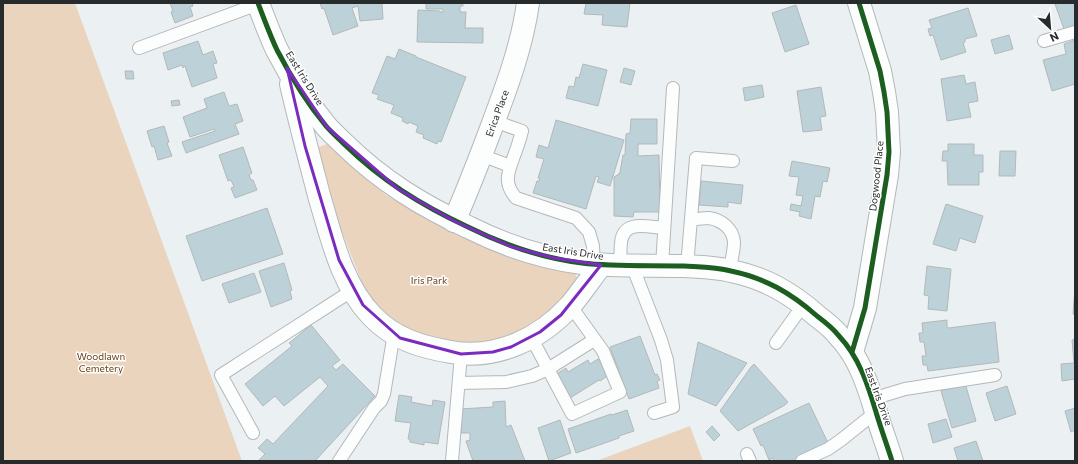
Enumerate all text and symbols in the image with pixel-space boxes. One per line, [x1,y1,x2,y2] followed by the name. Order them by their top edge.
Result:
[1030,8,1070,48] north arrow
[1048,30,1061,45] text: N
[284,49,326,107] street label: East Iris Drive
[483,88,511,138] street label: Erica Place
[866,140,886,212] street label: Dogwood Place
[542,240,604,262] street label: East Iris Drive
[411,274,448,286] park label: Iris Park
[77,350,125,374] park label: Woodlawn Cemetery
[863,365,895,427] street label: East Iris Drive

